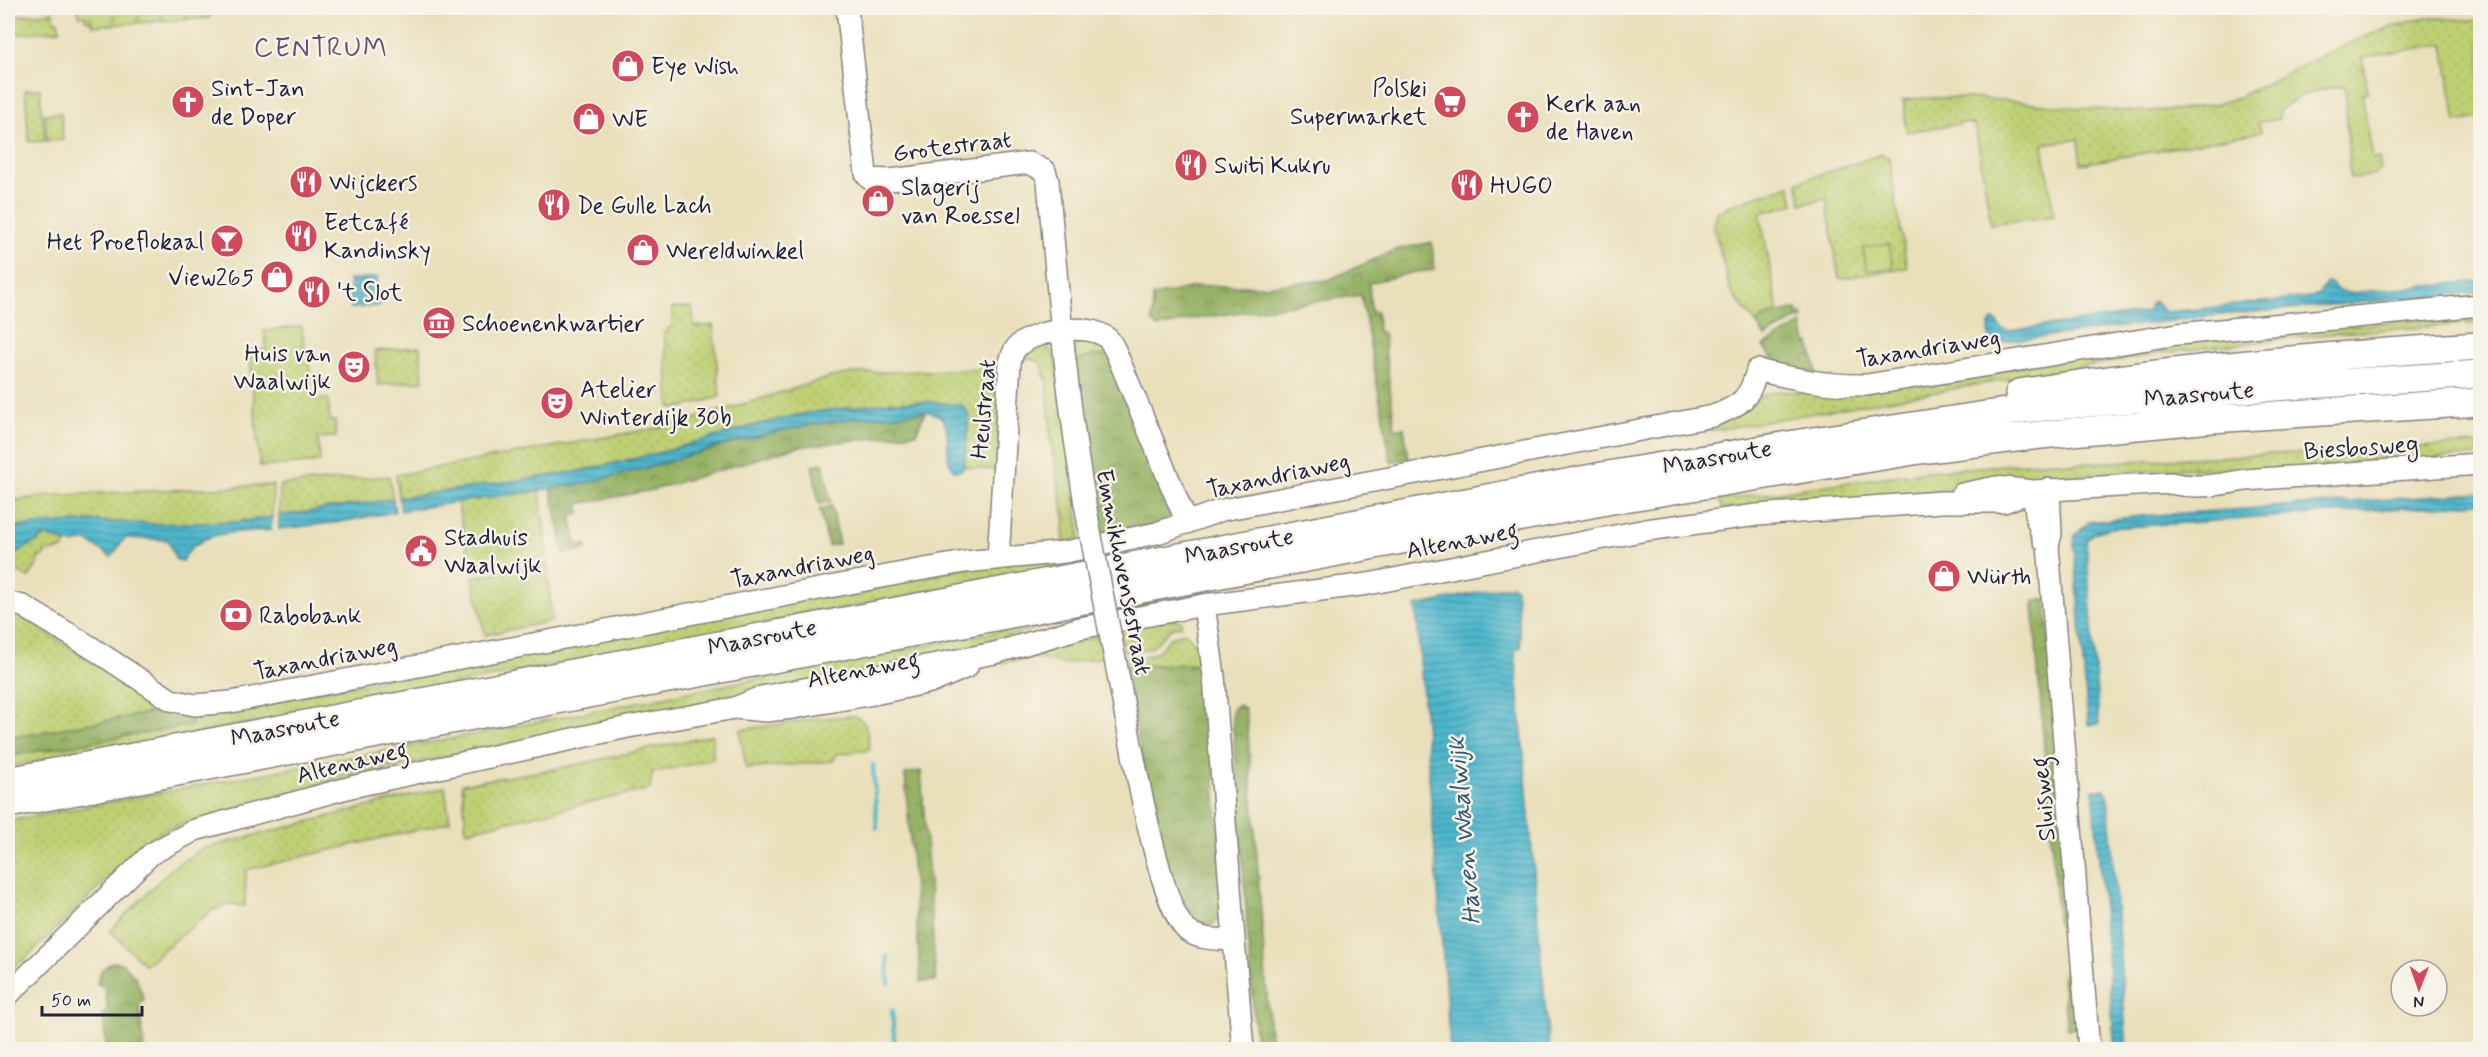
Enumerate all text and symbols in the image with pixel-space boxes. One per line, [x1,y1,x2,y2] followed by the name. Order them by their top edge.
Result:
[254,31,388,66] district label: CENTRUM
[610,48,646,84] shop icon: Eye Wish
[651,52,739,83] place label: Eye Wish
[211,74,305,133] place label: Sint-Jan de Doper
[1290,74,1427,133] place label: Polski Supermarket
[170,84,206,120] church icon: Sint-Jan de Doper
[1432,84,1468,120] supermarket icon: Polski Supermarket
[1546,89,1641,148] place label: Kerk aan de Haven
[1505,99,1541,135] church icon: Kerk aan de Haven
[571,101,607,137] shop icon: WE
[612,105,648,136] place label: WE
[891,125,1013,170] street label: Grotestraat
[1173,147,1209,183] restaurant icon: Switi Kukru
[1214,151,1331,182] place label: Switi Kukru
[288,164,324,200] restaurant icon: Wijckers
[1449,167,1485,203] restaurant icon: HUGO
[329,168,417,199] place label: Wijckers
[1490,171,1553,202] place label: HUGO
[901,173,1020,232] place label: Slagerij van Roessel
[860,183,896,219] shop icon: Slagerij van Roessel
[536,187,572,223] restaurant icon: De Gulle Lach
[577,191,712,222] place label: De Gulle Lach
[324,208,431,267] place label: Eetcafé Kandinsky
[283,218,319,254] restaurant icon: Eetcafé Kandinsky
[209,223,245,259] bar icon: Het Proeflokaal
[47,227,204,258] place label: Het Proeflokaal
[625,232,661,268] shop icon: Wereldwinkel
[666,236,804,267] place label: Wereldwinkel
[259,259,295,295] shop icon: View265
[168,263,254,294] place label: View265
[296,274,332,310] restaurant icon: 't Slot
[337,278,403,309] place label: 't Slot
[421,305,457,341] museum icon: Schoenenkwartier
[462,309,645,340] place label: Schoenenkwartier
[1854,323,2002,376] street label: Taxandriaweg
[233,339,331,398] place label: Huis van Waalwijk
[336,349,372,385] theatre icon: Huis van Waalwijk
[965,358,1004,460] street label: Heulstraat
[580,375,732,434] place label: Atelier Winterdijk 30b
[2143,375,2256,416] street label: Maasroute
[539,385,575,421] theatre icon: Atelier Winterdijk 30b
[2303,429,2420,470] street label: Biesbosweg
[1660,434,1774,483] street label: Maasroute
[1204,446,1353,507] street label: Taxandriaweg
[1087,467,1158,678] street label: Emmikhovensestraat
[1404,515,1522,570] street label: Altenaweg
[1182,522,1297,573] street label: Maasroute
[444,523,542,582] place label: Stadhuis Waalwijk
[403,533,439,569] public building icon: Stadhuis Waalwijk
[728,538,877,597] street label: Taxandriaweg
[1926,558,1962,594] shop icon: Würth
[1967,562,2031,593] place label: Würth
[218,597,254,633] bank icon: Rabobank
[259,601,362,632] place label: Rabobank
[705,613,820,664] street label: Maasroute
[251,630,400,689] street label: Taxandriaweg
[805,644,923,699] street label: Altenaweg
[228,704,343,755] street label: Maasroute
[1440,734,1490,926] water label: Haven Waalwijk
[294,735,412,795] street label: Altenaweg
[2025,755,2067,843] street label: Sluisweg
[2389,958,2449,1018] north arrow
[42,979,142,1017] scale bar
[51,989,91,1013] text: 50 m
[2413,991,2424,1012] text: N

